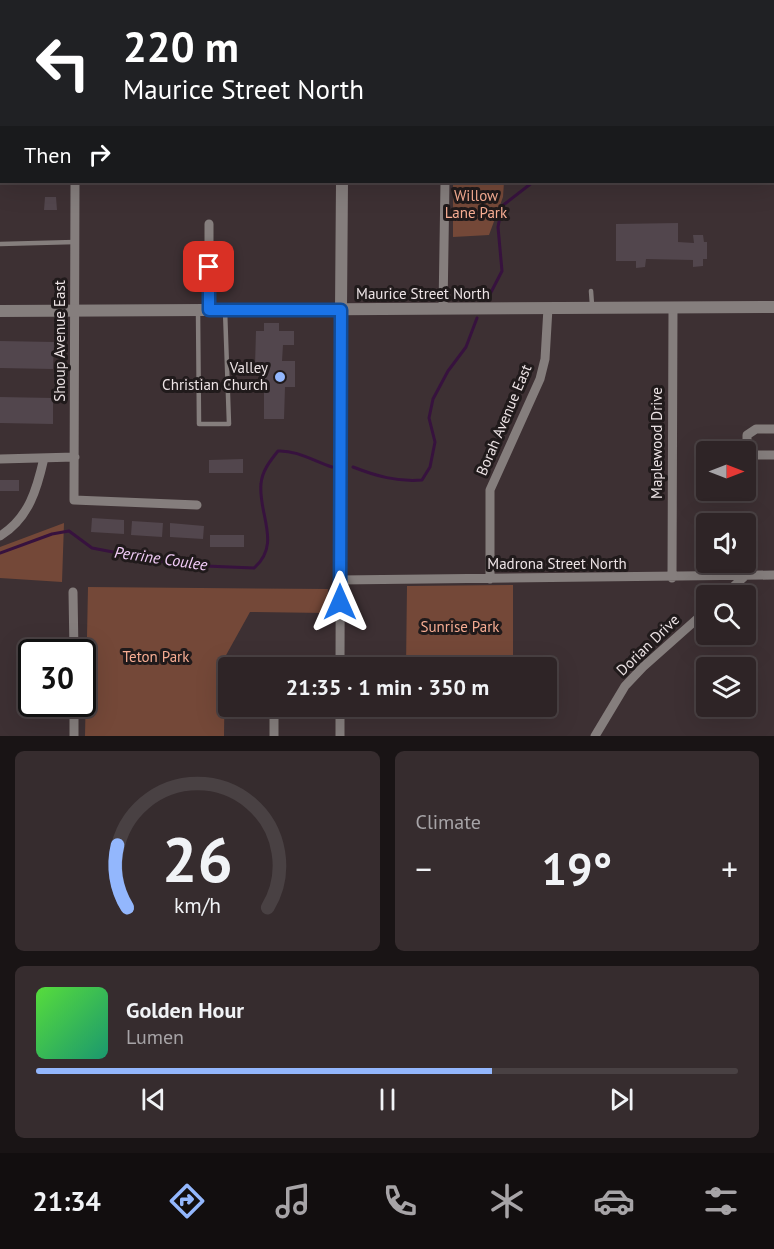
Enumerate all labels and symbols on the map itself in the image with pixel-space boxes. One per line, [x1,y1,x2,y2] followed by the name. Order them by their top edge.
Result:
[445,186,508,222] park label: Willow Lane Park
[183,241,234,292] pin
[50,280,69,402] street label: Shoup Avenue East
[356,284,490,303] street label: Maurice Street North
[162,358,268,394] place label: Valley Christian Church
[472,361,535,478] street label: Borah Avenue East
[273,370,287,384] marker: Valley Christian Church
[647,387,666,499] street label: Maplewood Drive
[696,441,756,501] north arrow
[113,542,209,575] water label: Perrine Coulee
[487,554,627,573] street label: Madrona Street North
[308,570,372,634] position arrow
[612,610,683,679] street label: Dorian Drive
[421,617,500,636] park label: Sunrise Park
[18,639,96,717] speed limit sign: 30
[123,647,190,666] park label: Teton Park

